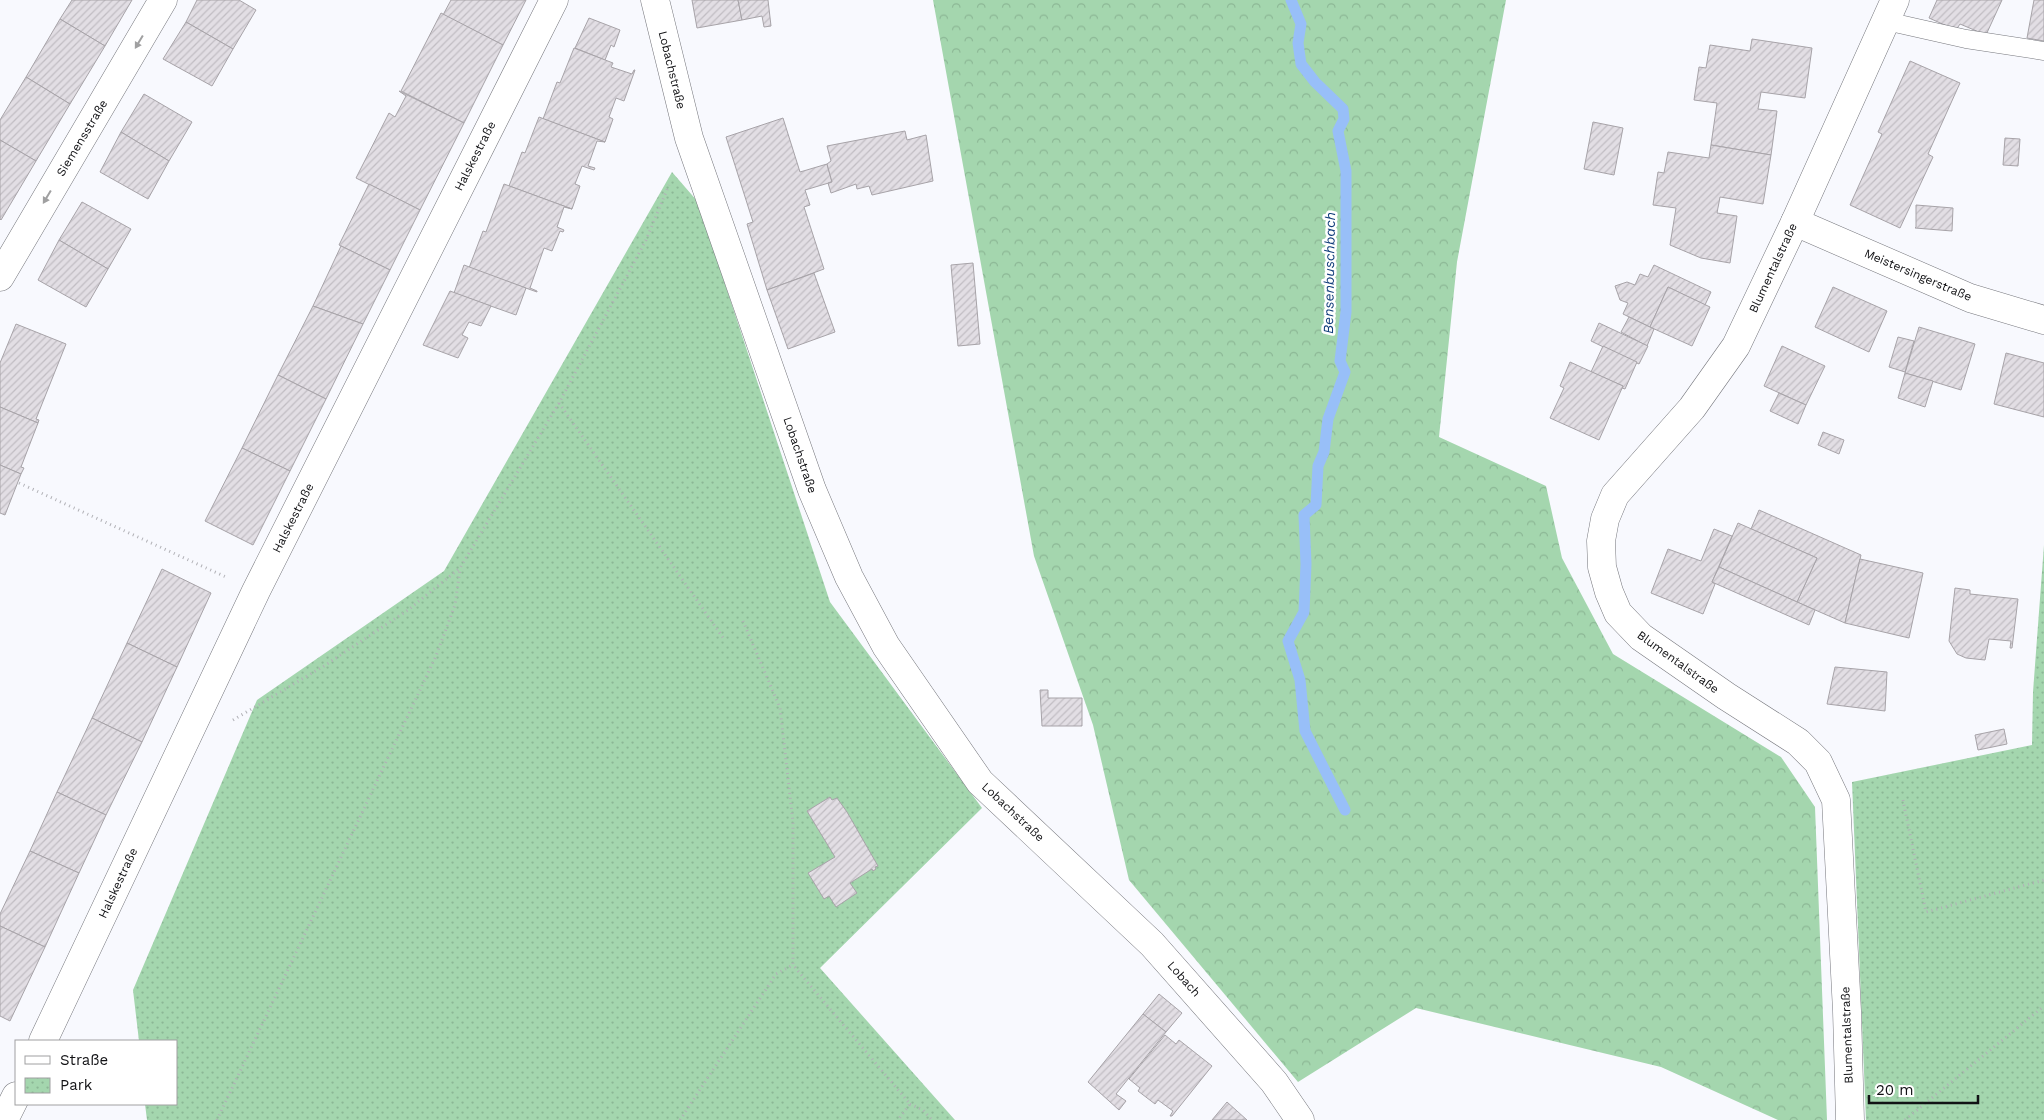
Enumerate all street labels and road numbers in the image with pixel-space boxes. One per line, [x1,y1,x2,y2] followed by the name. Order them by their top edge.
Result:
[656,30,688,111] street label: Lobachstraße
[54,97,110,179] street label: Siemensstraße
[451,119,499,193] street label: Halskestraße
[1746,221,1800,315] street label: Blumentalstraße
[1862,246,1974,304] street label: Meistersingerstraße
[780,415,820,495] street label: Lobachstraße
[269,481,317,555] street label: Halskestraße
[1635,628,1722,696] street label: Blumentalstraße
[979,780,1047,844] street label: Lobachstraße
[96,845,140,921] street label: Halskestraße
[1165,958,1203,1000] street label: Lobach
[1838,986,1856,1084] street label: Blumentalstraße

